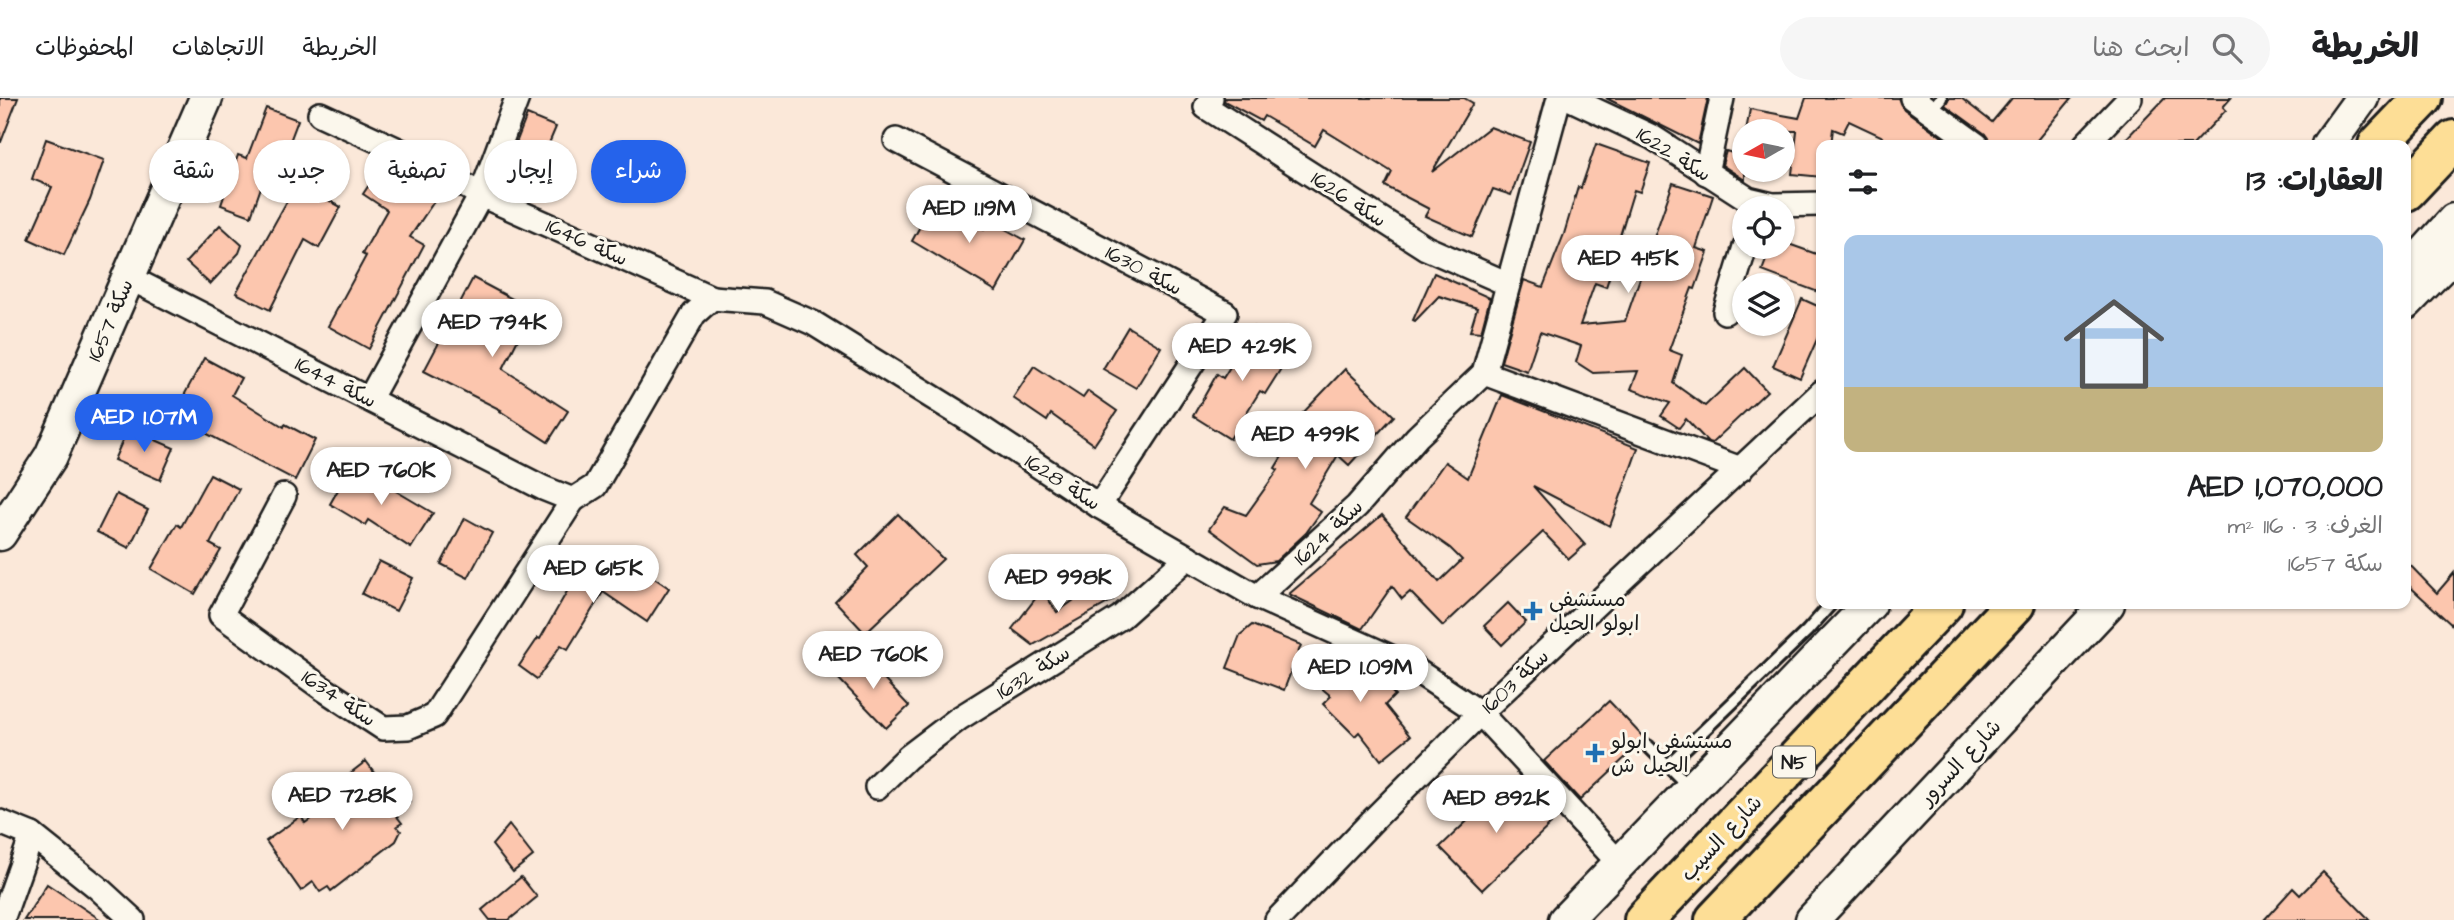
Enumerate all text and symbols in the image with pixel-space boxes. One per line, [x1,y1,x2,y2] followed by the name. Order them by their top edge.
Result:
[1780,17,2270,80] search box
[2312,24,2419,70] text: الخريطة
[2208,29,2246,67] icon: search
[2092,30,2190,66] text: ابحث هنا
[35,31,134,65] text: المحفوظات
[172,31,265,65] text: الاتجاهات
[303,31,377,65] text: الخريطة
[1732,119,1796,182] north arrow
[1732,119,1795,336] map controls
[1631,120,1717,189] street label: سكة 1622
[149,140,239,203] chip: شقة
[253,140,350,203] chip: جديد
[364,140,470,203] chip: تصفية
[484,140,577,203] chip: إيجار
[591,140,686,203] chip: شراء
[2246,160,2383,202] text: العقارات: 13
[1844,163,1882,201] icon: filters
[1305,164,1392,235] street label: سكة 1626
[889,186,1049,245] pin: AED 1.19M
[922,192,1016,224] text: AED 1.19M
[1732,196,1795,259] button: locate
[541,212,632,273] street label: سكة 1646
[1556,236,1700,295] pin: AED 415K
[1100,238,1187,303] street label: سكة 1630
[1577,242,1679,274] text: AED 415K
[1732,273,1795,336] button: layers
[80,274,141,366] street label: سكة 1657
[2051,281,2177,407] icon: home
[420,300,564,359] pin: AED 794K
[437,306,547,338] text: AED 794K
[1170,324,1314,383] pin: AED 429K
[1188,330,1296,362] text: AED 429K
[290,350,382,415] street label: سكة 1644
[64,394,224,454] pin: AED 1.07M
[91,401,197,433] text: AED 1.07M
[1233,412,1377,471] pin: AED 499K
[1251,418,1359,450] text: AED 499K
[1019,447,1106,518] street label: سكة 1628
[309,448,453,507] pin: AED 760K
[326,454,436,486] text: AED 760K
[2187,466,2383,508] text: AED 1,070,000
[1287,493,1370,572] street label: سكة 1624
[2227,510,2383,542] text: الغرف: 3 · 116 m²
[521,546,665,605] pin: AED 615K
[2288,548,2383,580] text: سكة 1657
[543,552,643,584] text: AED 615K
[986,554,1130,614] pin: AED 998K
[1004,561,1112,593] text: AED 998K
[1549,585,1639,638] place label: مستشفى ابولو الحيل
[1523,601,1543,621] marker: مستشفى ابولو الحيل
[801,632,945,691] pin: AED 760K
[818,638,928,670] text: AED 760K
[991,638,1076,706] street label: سكة 1632
[1475,642,1556,720] street label: سكة 1603
[1280,644,1440,704] pin: AED 1.09M
[1307,651,1413,683] text: AED 1.09M
[296,663,382,734] street label: سكة 1634
[1911,713,2008,813] street label: شارع السرور
[1610,727,1733,780] place label: مستشفى ابولو الحيل ش
[1585,743,1605,763] marker: مستشفى ابولو الحيل ش
[1773,747,1815,778] road number: N5
[270,772,414,832] pin: AED 728K
[1424,776,1568,835] pin: AED 892K
[288,779,396,811] text: AED 728K
[1442,782,1550,814] text: AED 892K
[1674,789,1769,888] street label: شارع السيب

